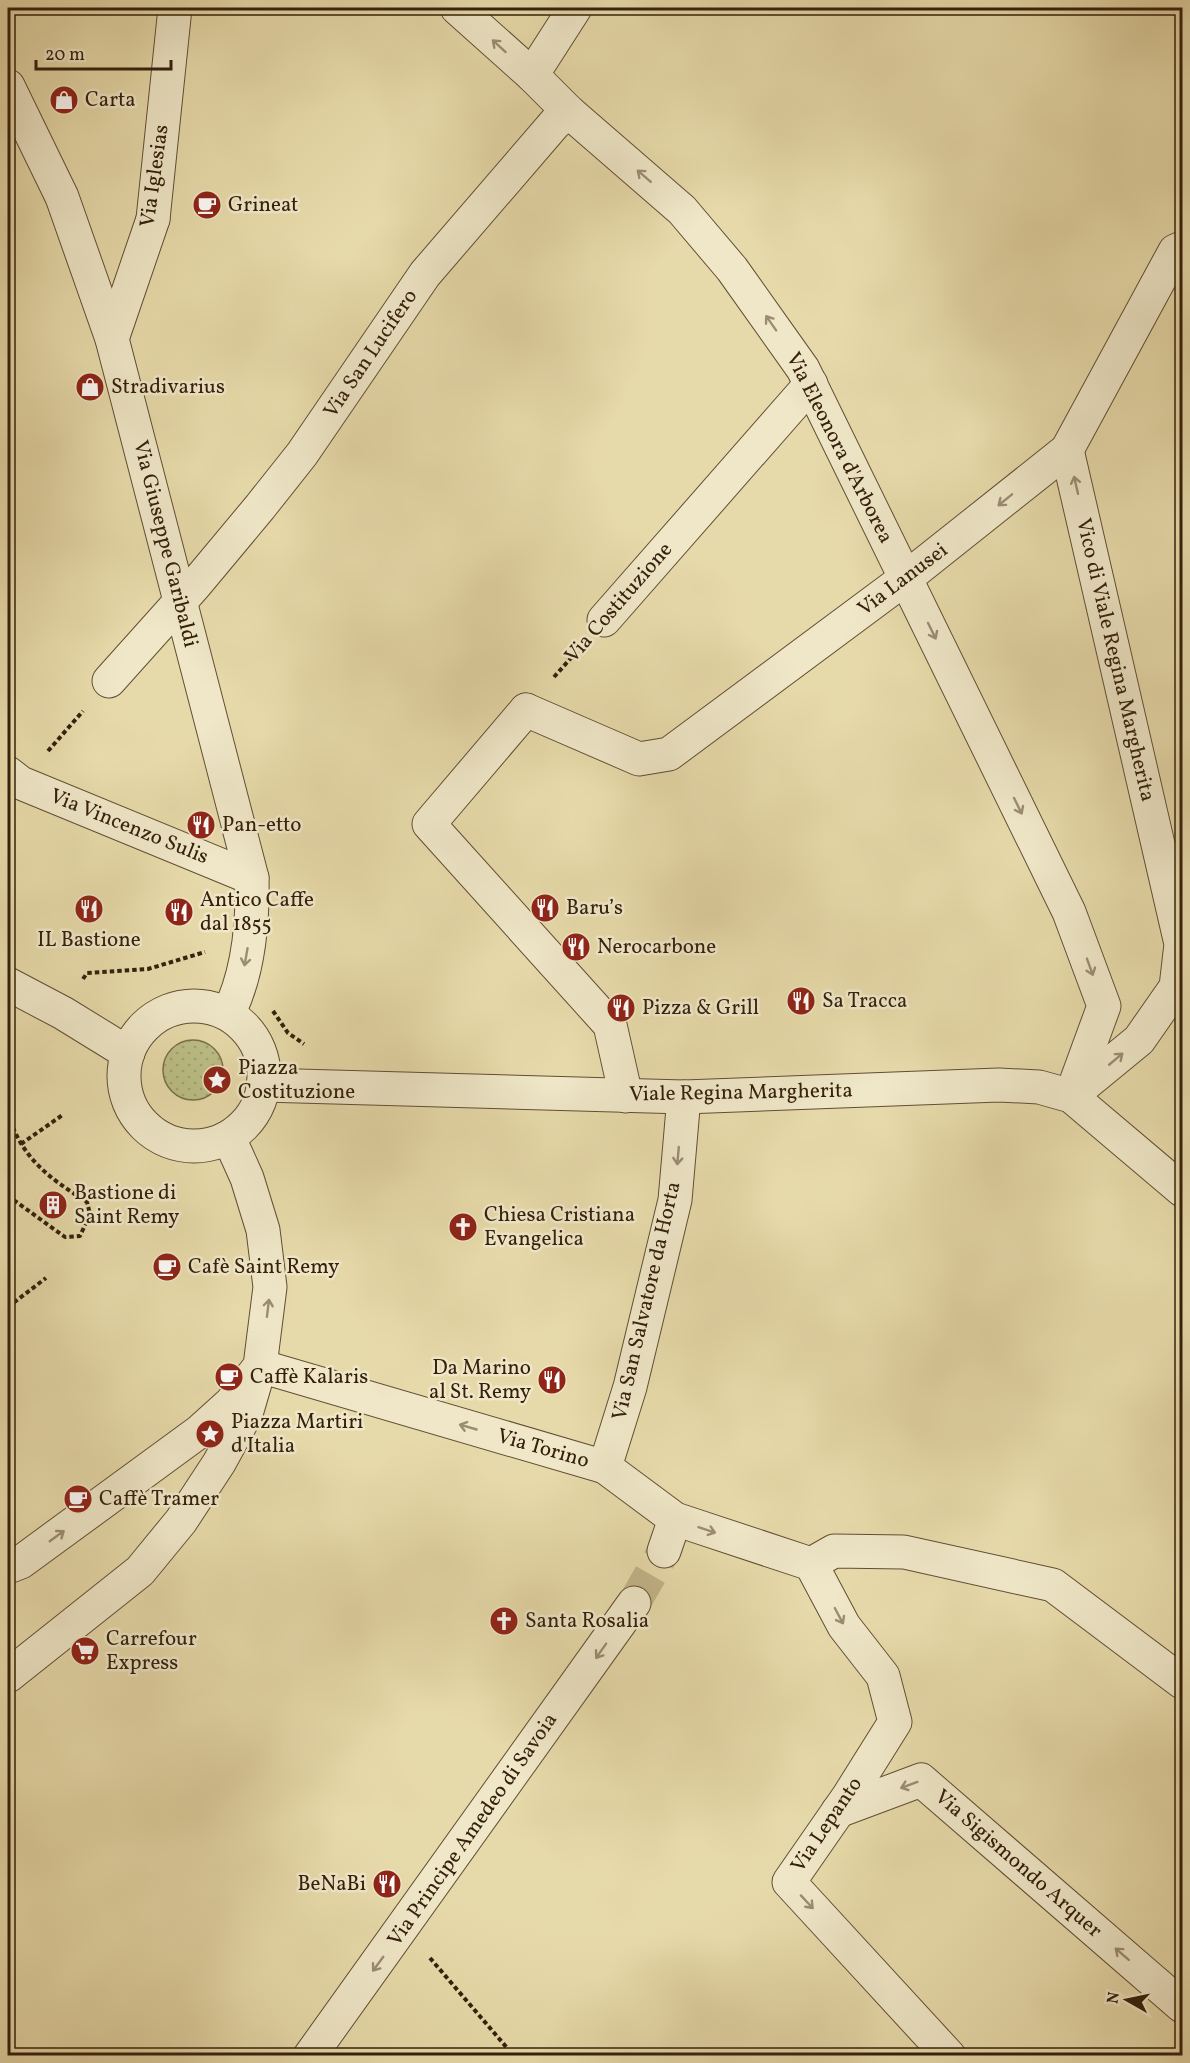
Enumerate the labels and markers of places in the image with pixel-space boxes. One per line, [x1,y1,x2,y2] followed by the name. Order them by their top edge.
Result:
[48,84,80,116] shop icon: Carta
[85,86,136,115] place label: Carta
[191,189,223,221] cafe icon: Grineat
[228,191,298,220] place label: Grineat
[74,371,106,403] shop icon: Stradivarius
[111,373,225,402] place label: Stradivarius
[185,809,217,841] restaurant icon: Pan-etto
[222,811,301,840] place label: Pan-etto
[200,886,314,939] place label: Antico Caffe dal 1855
[529,892,561,924] restaurant icon: Baru’s
[73,893,105,925] restaurant icon: IL Bastione
[566,894,623,923] place label: Baru’s
[163,896,195,928] restaurant icon: Antico Caffe dal 1855
[37,926,141,955] place label: IL Bastione
[560,931,592,963] restaurant icon: Nerocarbone
[597,933,716,962] place label: Nerocarbone
[785,985,817,1017] restaurant icon: Sa Tracca
[822,987,908,1016] place label: Sa Tracca
[605,992,637,1024] restaurant icon: Pizza & Grill
[642,994,759,1023] place label: Pizza & Grill
[238,1054,355,1107] place label: Piazza Costituzione
[201,1064,233,1096] place icon: Piazza Costituzione
[74,1179,180,1232] place label: Bastione di Saint Remy
[37,1189,69,1221] building icon: Bastione di Saint Remy
[484,1201,635,1254] place label: Chiesa Cristiana Evangelica
[447,1211,479,1243] church icon: Chiesa Cristiana Evangelica
[151,1251,183,1283] cafe icon: Cafè Saint Remy
[188,1253,340,1282] place label: Cafè Saint Remy
[429,1354,532,1407] place label: Da Marino al St. Remy
[213,1361,245,1393] cafe icon: Caffè Kalaris
[250,1363,368,1392] place label: Caffè Kalaris
[536,1364,568,1396] restaurant icon: Da Marino al St. Remy
[231,1408,363,1461] place label: Piazza Martiri d'Italia
[194,1418,226,1450] place icon: Piazza Martiri d'Italia
[62,1483,94,1515] cafe icon: Caffè Tramer
[99,1485,219,1514] place label: Caffè Tramer
[488,1605,520,1637] church icon: Santa Rosalia
[525,1607,649,1636] place label: Santa Rosalia
[106,1625,197,1678] place label: Carrefour Express
[69,1635,101,1667] supermarket icon: Carrefour Express
[371,1868,403,1900] restaurant icon: BeNaBi
[298,1870,366,1899] place label: BeNaBi

